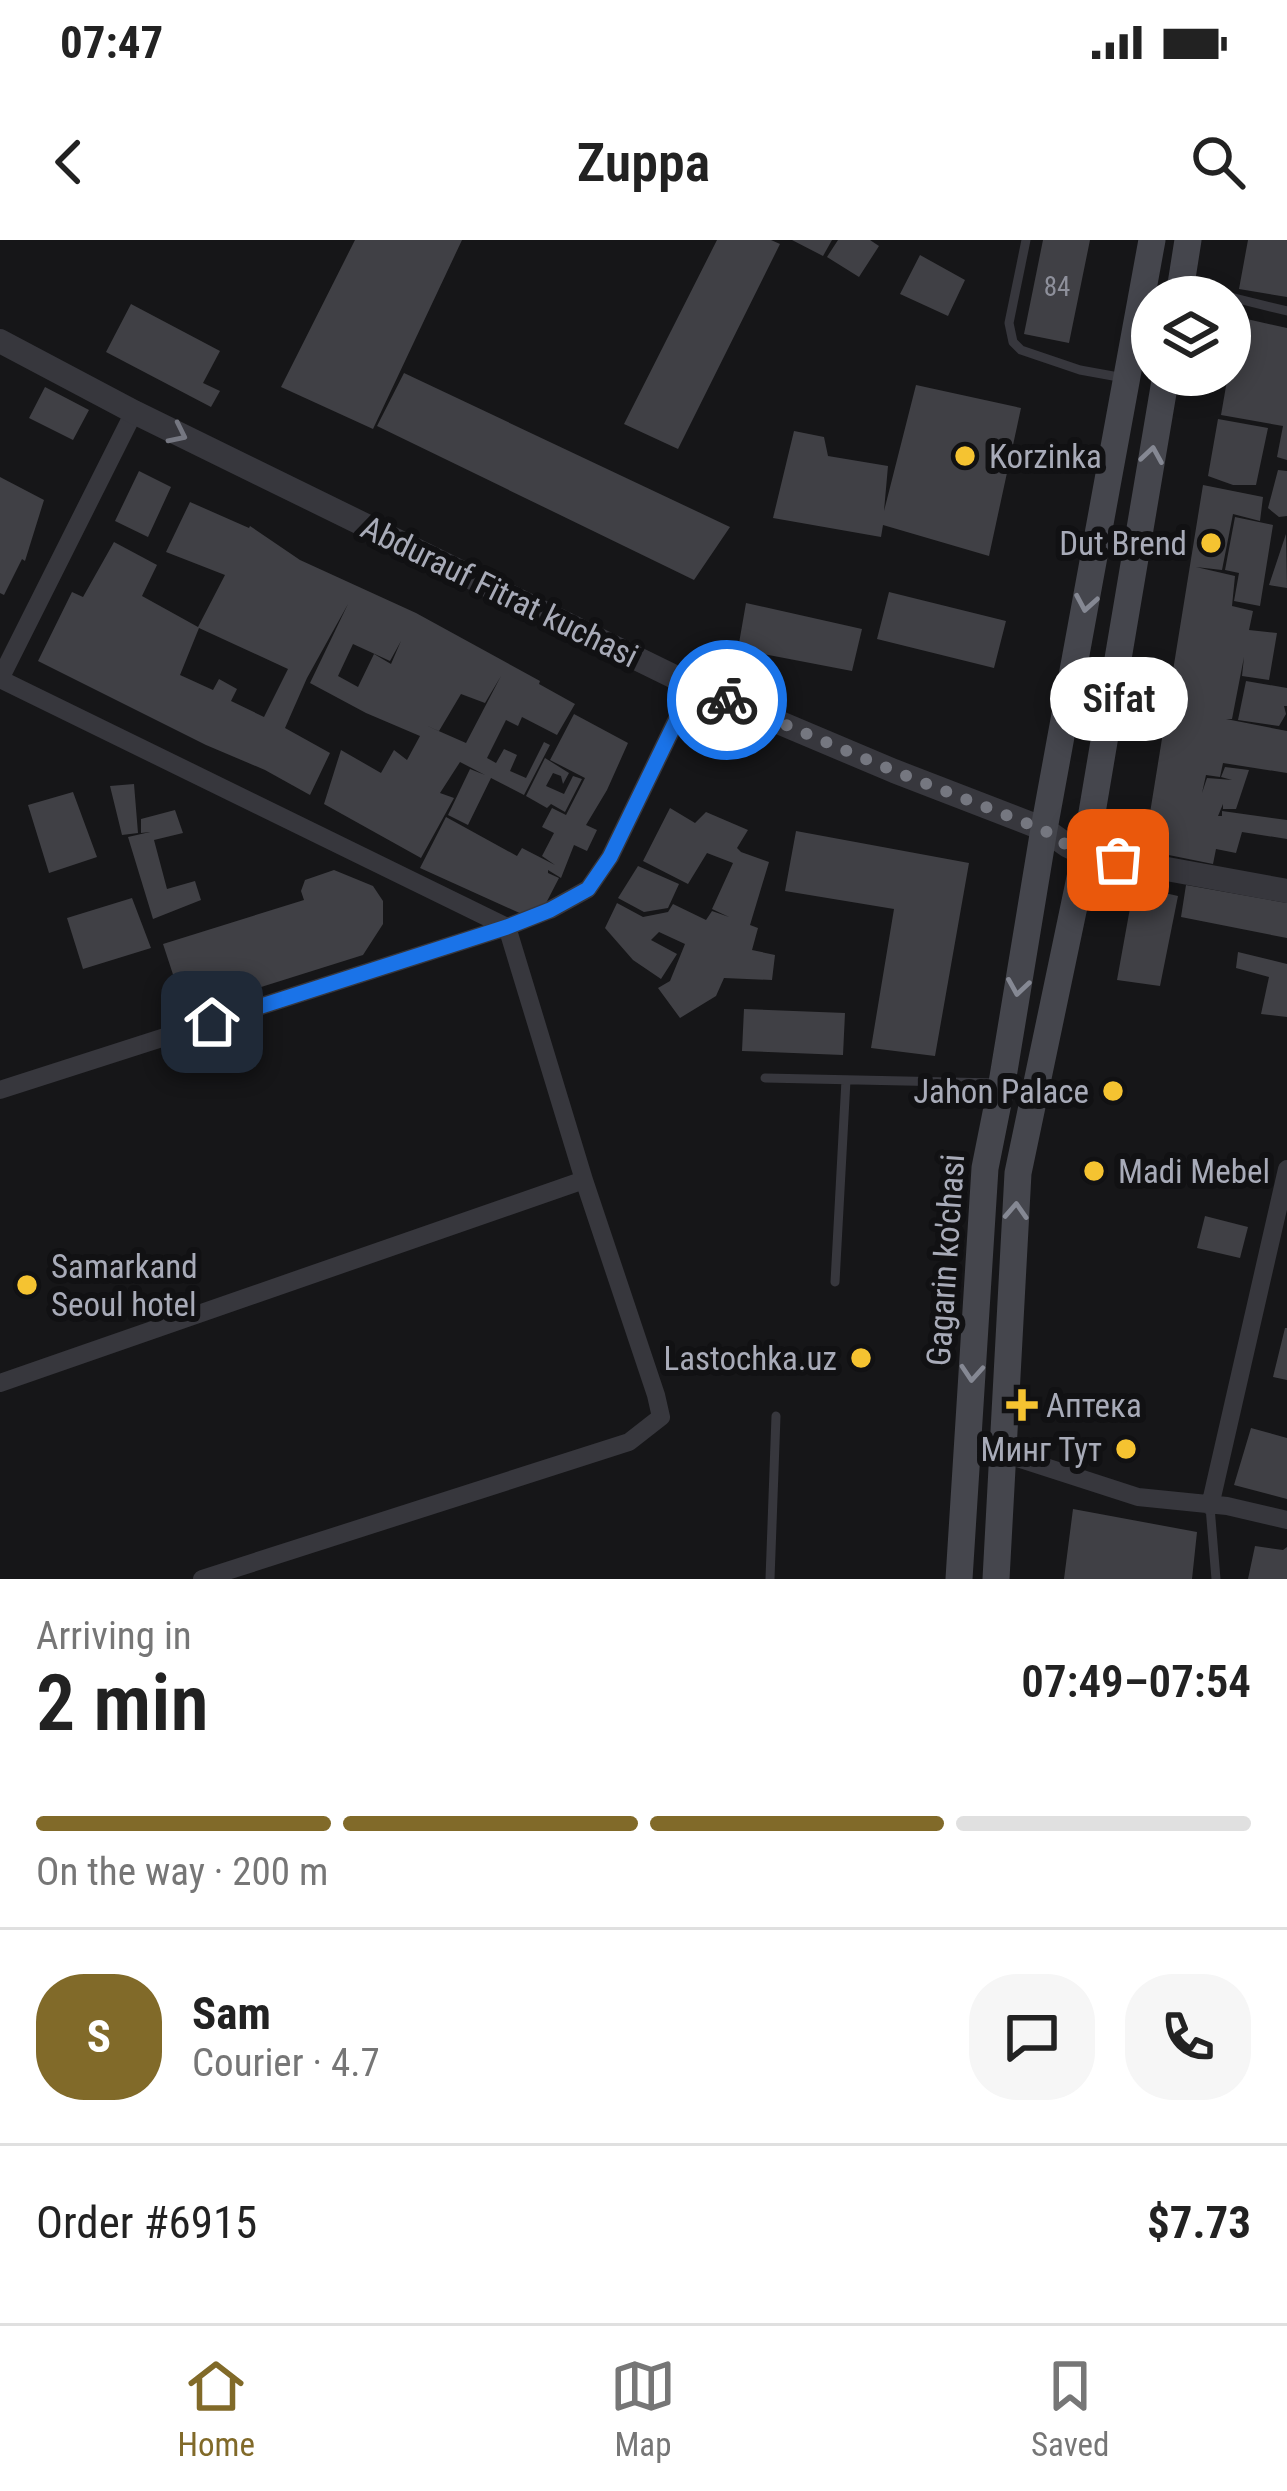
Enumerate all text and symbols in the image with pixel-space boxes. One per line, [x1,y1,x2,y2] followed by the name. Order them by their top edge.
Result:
[60,16,163,69] text: 07:47
[36,129,102,195] icon: back
[1185,129,1251,195] icon: search
[577,131,710,194] text: Zuppa
[1044,271,1070,303] house number: 84
[1131,276,1251,396] map controls
[1131,276,1251,396] button: layers
[166,419,187,443] one-way arrow
[989,437,1102,476] place label: Korzinka
[952,443,978,469] marker: Korzinka
[1139,446,1164,466] one-way arrow
[355,508,645,675] street label: Abdurauf Fitrat kuchasi
[1059,524,1187,563] place label: Dut Brend
[1198,530,1224,556] marker: Dut Brend
[1074,593,1100,613] one-way arrow
[667,640,787,760] courier
[1049,656,1187,740] callout: Sifat
[694,667,760,733] icon: bike
[1082,676,1156,722] text: Sifat
[1067,809,1169,911] pin
[1085,827,1151,893] icon: bag
[161,971,263,1073] pin
[1006,977,1031,997] one-way arrow
[179,989,245,1055] icon: home
[913,1072,1089,1111] place label: Jahon Palace
[1100,1078,1126,1104] marker: Jahon Palace
[1118,1152,1270,1191] place label: Madi Mebel
[919,1153,972,1367] street label: Gagarin ko'chasi
[1081,1158,1107,1184] marker: Madi Mebel
[1002,1201,1028,1220] one-way arrow
[51,1247,198,1324] place label: Samarkand Seoul hotel
[14,1272,40,1298] marker: Samarkand Seoul hotel
[663,1339,837,1378] place label: Lastochka.uz
[848,1345,874,1371] marker: Lastochka.uz
[959,1365,985,1383] one-way arrow
[1046,1386,1142,1425] place label: Аптека
[1009,1392,1035,1418] marker: Аптека
[980,1430,1102,1469] place label: Минг Тут
[1113,1436,1139,1462] marker: Минг Тут
[36,1613,192,1659] text: Arriving in
[1021,1655,1251,1708] text: 07:49–07:54
[36,1658,209,1749] text: 2 min
[36,1849,328,1895] text: On the way · 200 m
[969,1974,1095,2100] button: chat
[1125,1974,1251,2100] button: phone
[192,1987,271,2040] text: Sam
[87,2010,111,2063] text: S
[192,2040,380,2086] text: Courier · 4.7
[36,2196,257,2249] text: Order #6915
[1147,2196,1251,2249] text: $7.73
[178,2353,255,2464] tab: Home
[610,2353,676,2464] tab: Map
[1031,2353,1109,2464] tab: Saved

